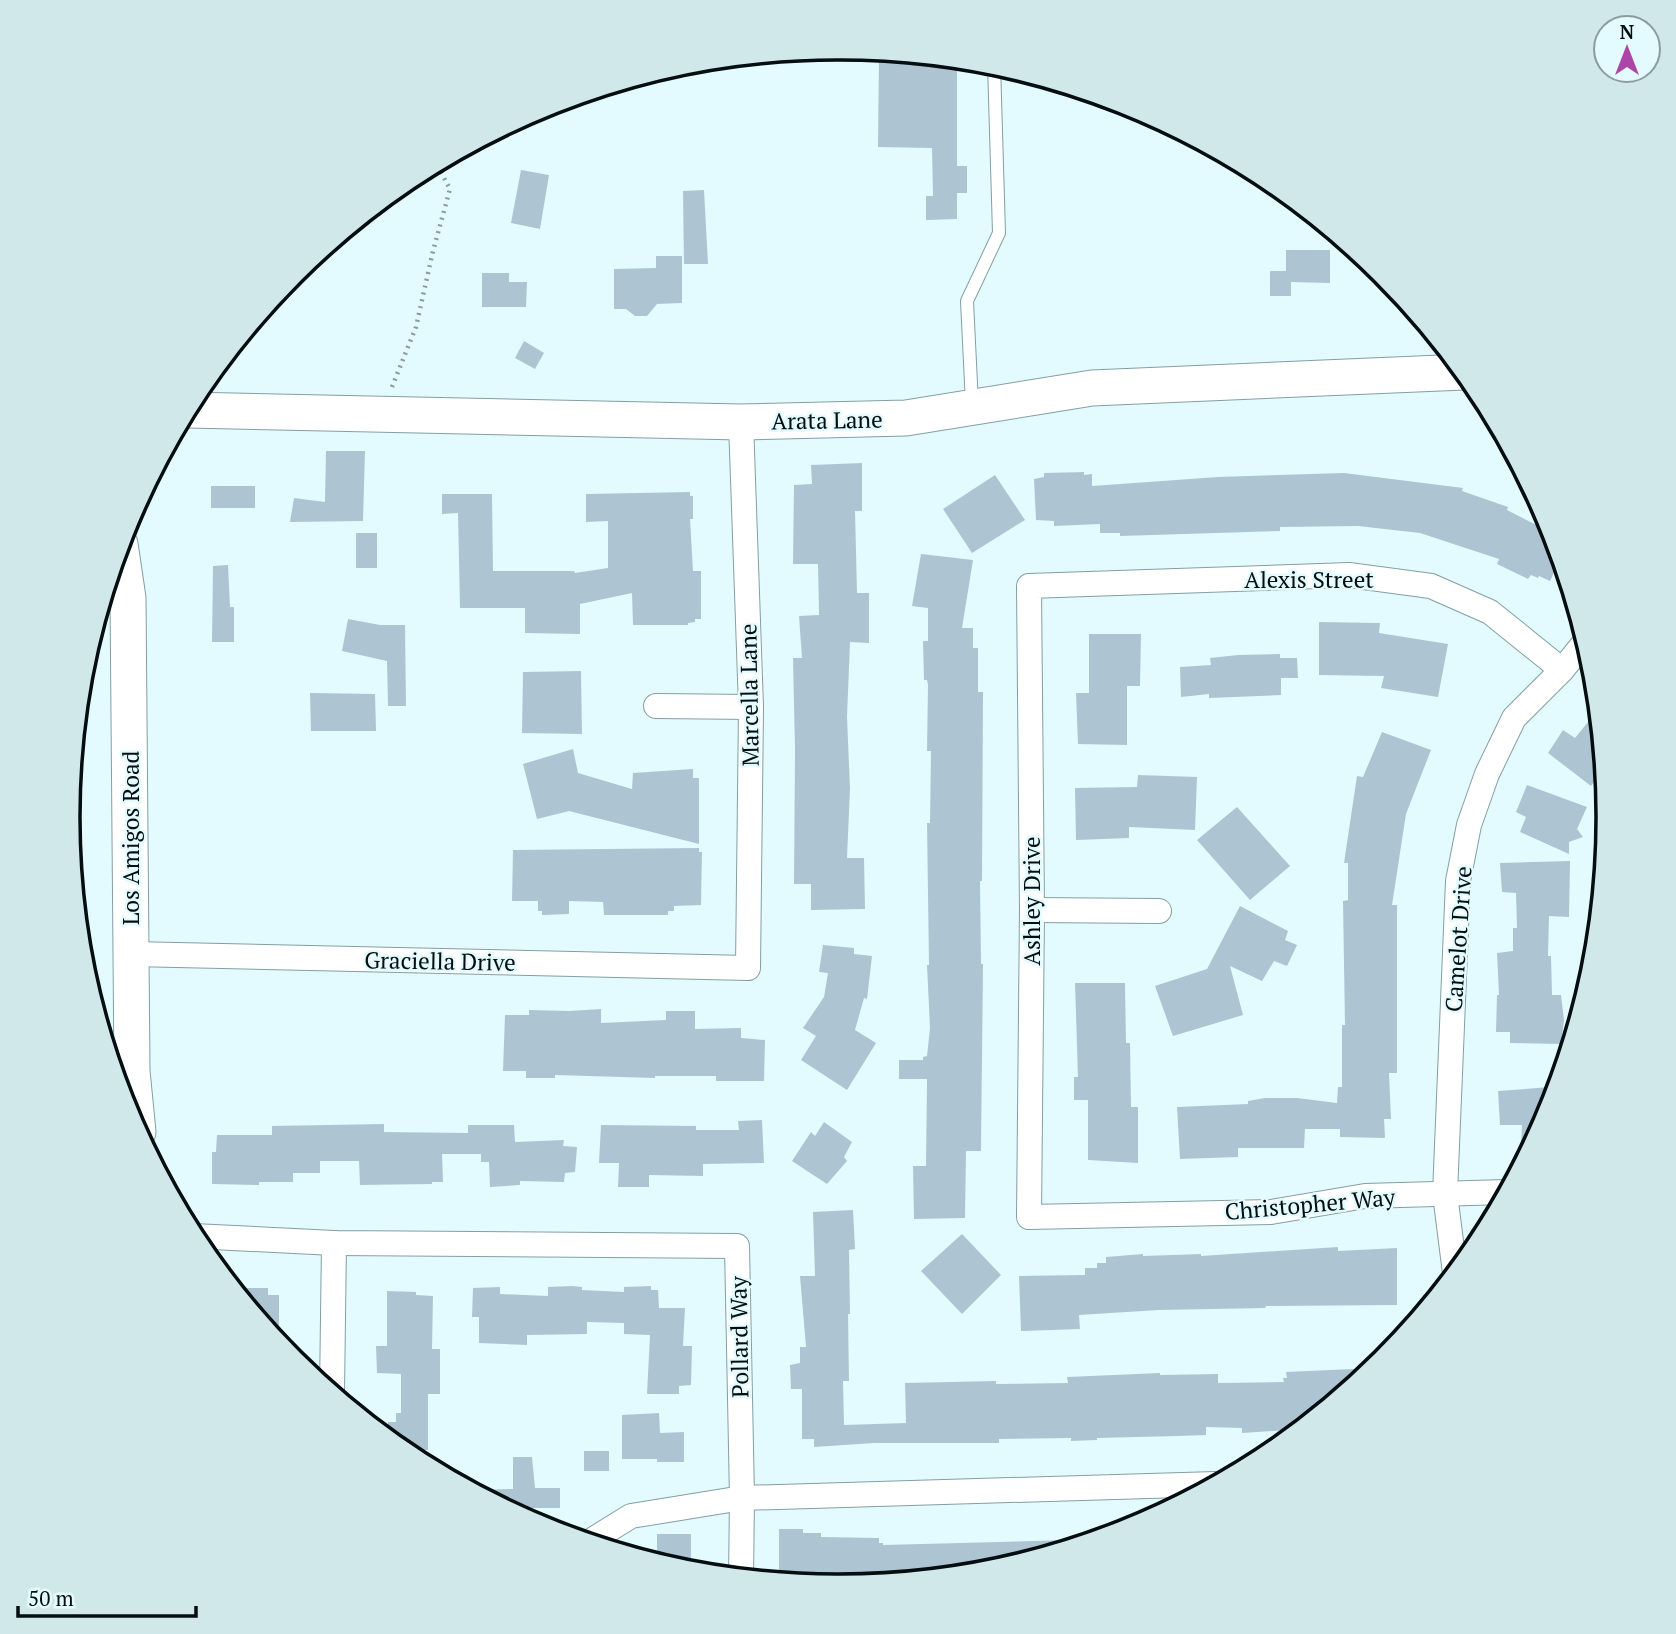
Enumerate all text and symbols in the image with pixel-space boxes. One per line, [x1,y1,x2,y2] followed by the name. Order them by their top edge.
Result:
[1592,14,1662,84] north arrow
[1620,19,1635,44] text: N
[771,404,883,436] street label: Arata Lane
[1244,564,1374,595] street label: Alexis Street
[732,623,766,767] street label: Marcella Lane
[115,750,146,925] street label: Los Amigos Road
[1016,836,1047,966] street label: Ashley Drive
[1437,865,1479,1013] street label: Camelot Drive
[364,944,516,978] street label: Graciella Drive
[1223,1181,1397,1227] street label: Christopher Way
[722,1276,756,1398] street label: Pollard Way
[18,1574,196,1618] scale bar
[28,1584,74,1612] text: 50 m

